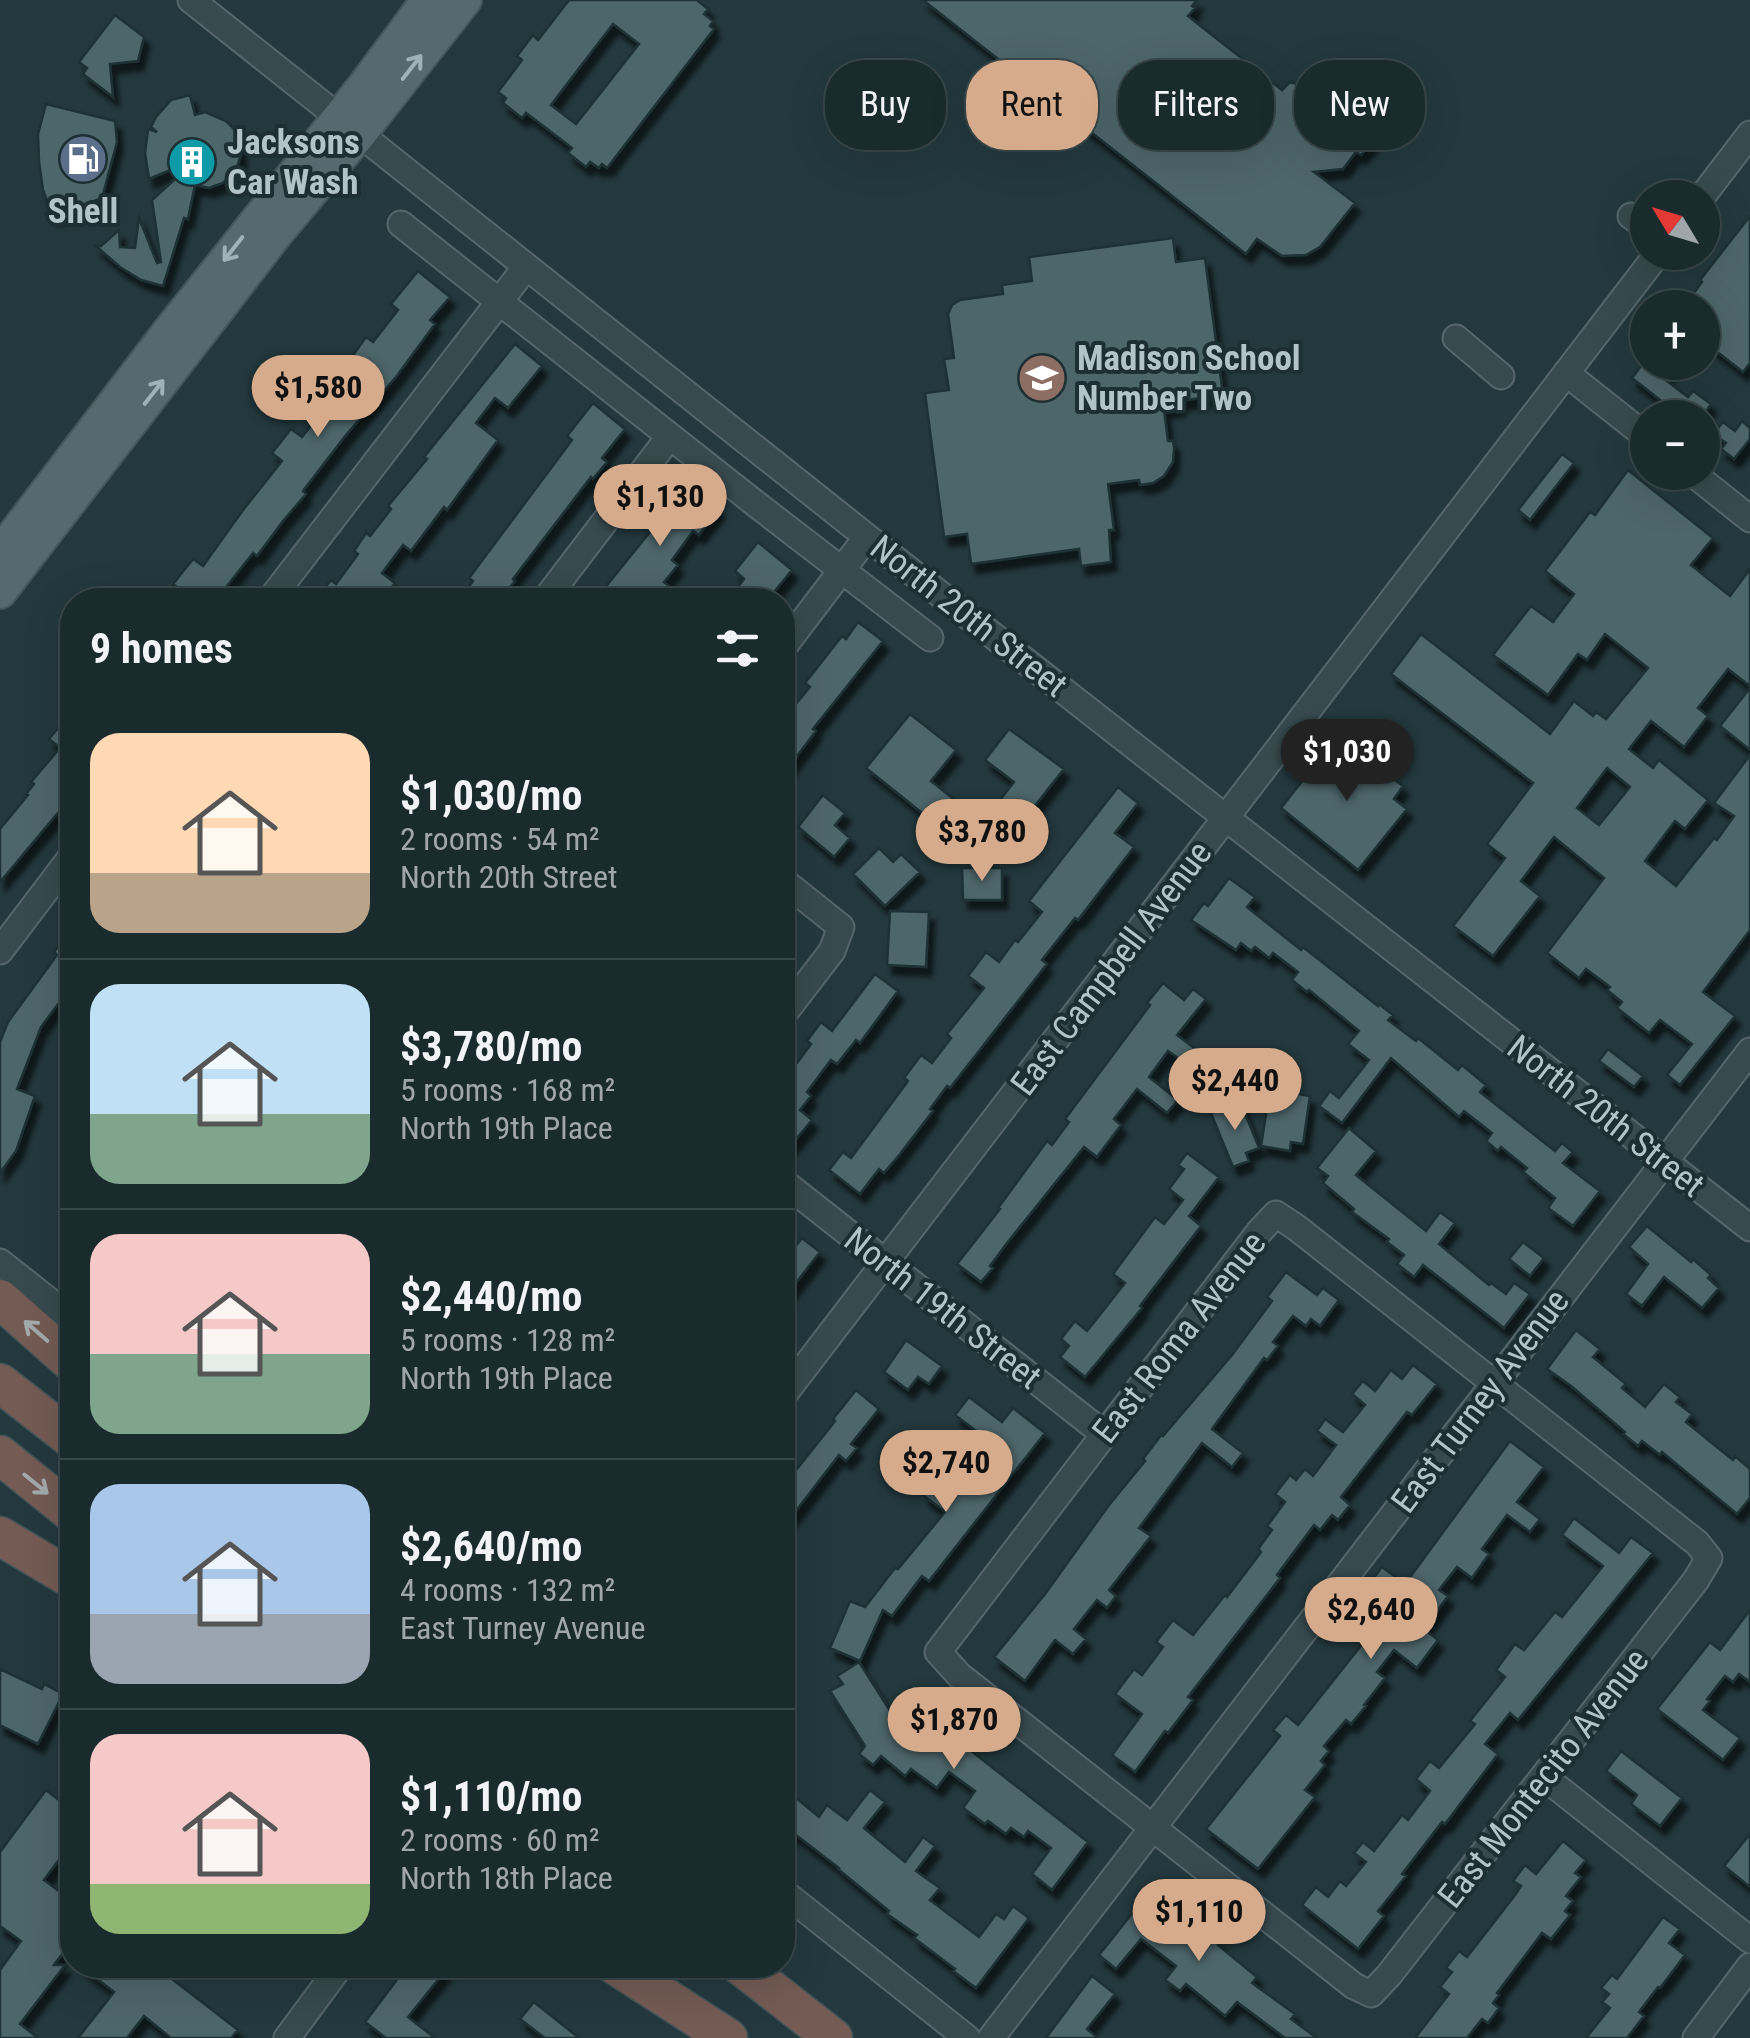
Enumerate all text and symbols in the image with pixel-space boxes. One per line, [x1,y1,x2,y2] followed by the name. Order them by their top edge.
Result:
[401,54,422,81] one-way arrow
[825,60,946,150] chip: Buy
[966,60,1098,150] chip: Rent
[1118,60,1274,150] chip: Filters
[1294,60,1425,150] chip: New
[227,122,360,203] place label: Jacksons Car Wash
[57,133,109,185] fuel station icon: Shell
[166,136,218,188] building icon: Jacksons Car Wash
[1630,180,1720,270] north arrow
[1630,180,1720,490] map controls
[48,191,118,232] place label: Shell
[223,235,244,262] one-way arrow
[1630,290,1720,380] button: +
[1077,338,1301,419] place label: Madison School Number Two
[1016,352,1068,404] school or university icon: Madison School Number Two
[237,355,399,440] pin: $1,580
[274,368,362,406] text: $1,580
[143,379,164,406] one-way arrow
[1630,400,1720,490] button: −
[579,464,741,549] pin: $1,130
[616,477,704,515] text: $1,130
[862,527,1075,706] street label: North 20th Street
[710,621,765,676] icon: filters
[90,624,233,673] text: 9 homes
[1266,719,1428,804] pin: $1,030
[1303,732,1391,770] text: $1,030
[400,771,582,820] text: $1,030/mo
[170,773,290,893] icon: home
[901,799,1063,884] pin: $3,780
[938,812,1026,850] text: $3,780
[400,820,599,858] text: 2 rooms · 54 m²
[1003,833,1220,1103] street label: East Campbell Avenue
[400,858,618,896] text: North 20th Street
[400,1022,582,1071] text: $3,780/mo
[170,1024,290,1144] icon: home
[1499,1027,1712,1206] street label: North 20th Street
[1154,1048,1316,1133] pin: $2,440
[1191,1061,1279,1099] text: $2,440
[400,1071,615,1109] text: 5 rooms · 168 m²
[400,1109,613,1147] text: North 19th Place
[836,1219,1049,1398] street label: North 19th Street
[1084,1224,1275,1451] street label: East Roma Avenue
[400,1272,582,1321] text: $2,440/mo
[170,1274,290,1394] icon: home
[1383,1282,1578,1521] street label: East Turney Avenue
[24,1319,49,1342] one-way arrow
[400,1321,615,1359] text: 5 rooms · 128 m²
[400,1359,613,1397] text: North 19th Place
[865,1430,1027,1515] pin: $2,740
[902,1443,990,1481] text: $2,740
[23,1473,49,1495] one-way arrow
[400,1522,582,1571] text: $2,640/mo
[170,1524,290,1644] icon: home
[400,1571,615,1609] text: 4 rooms · 132 m²
[1290,1577,1452,1662] pin: $2,640
[1327,1590,1415,1628] text: $2,640
[400,1609,646,1647] text: East Turney Avenue
[1430,1641,1657,1916] street label: East Montecito Avenue
[873,1687,1035,1772] pin: $1,870
[910,1700,998,1738] text: $1,870
[400,1772,582,1821] text: $1,110/mo
[170,1774,290,1894] icon: home
[400,1821,599,1859] text: 2 rooms · 60 m²
[400,1859,613,1897] text: North 18th Place
[1118,1879,1280,1964] pin: $1,110
[1155,1892,1243,1930] text: $1,110

